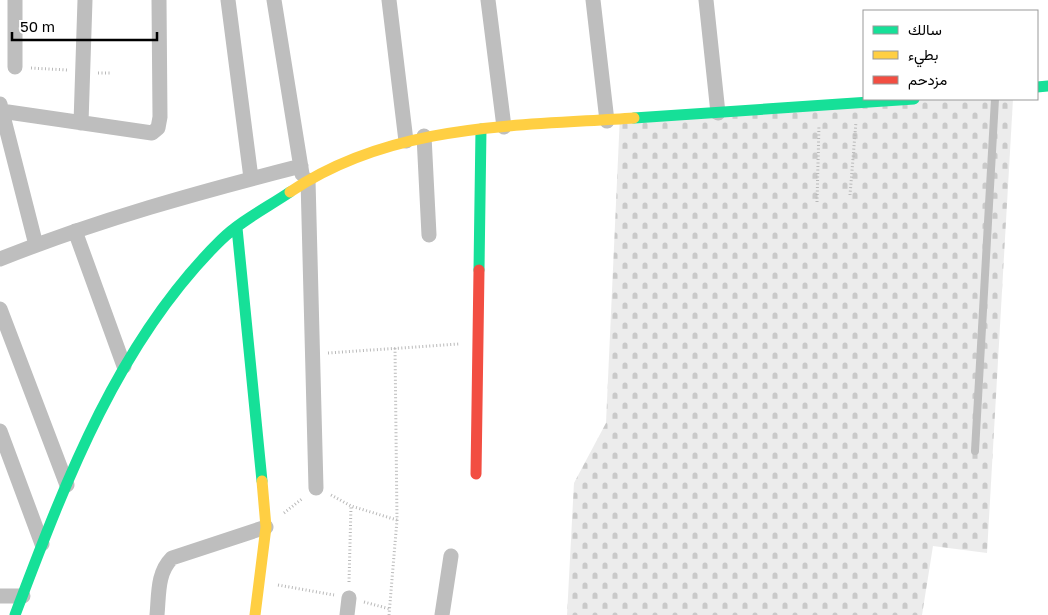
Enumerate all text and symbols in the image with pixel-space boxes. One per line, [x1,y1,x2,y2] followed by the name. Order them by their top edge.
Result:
[12,10,158,42] scale bar
[863,10,1038,100] legend
[20,17,55,35] text: 50 m
[908,20,942,38] text: سالك
[908,45,938,68] text: بطيء
[908,70,947,90] text: مزدحم

